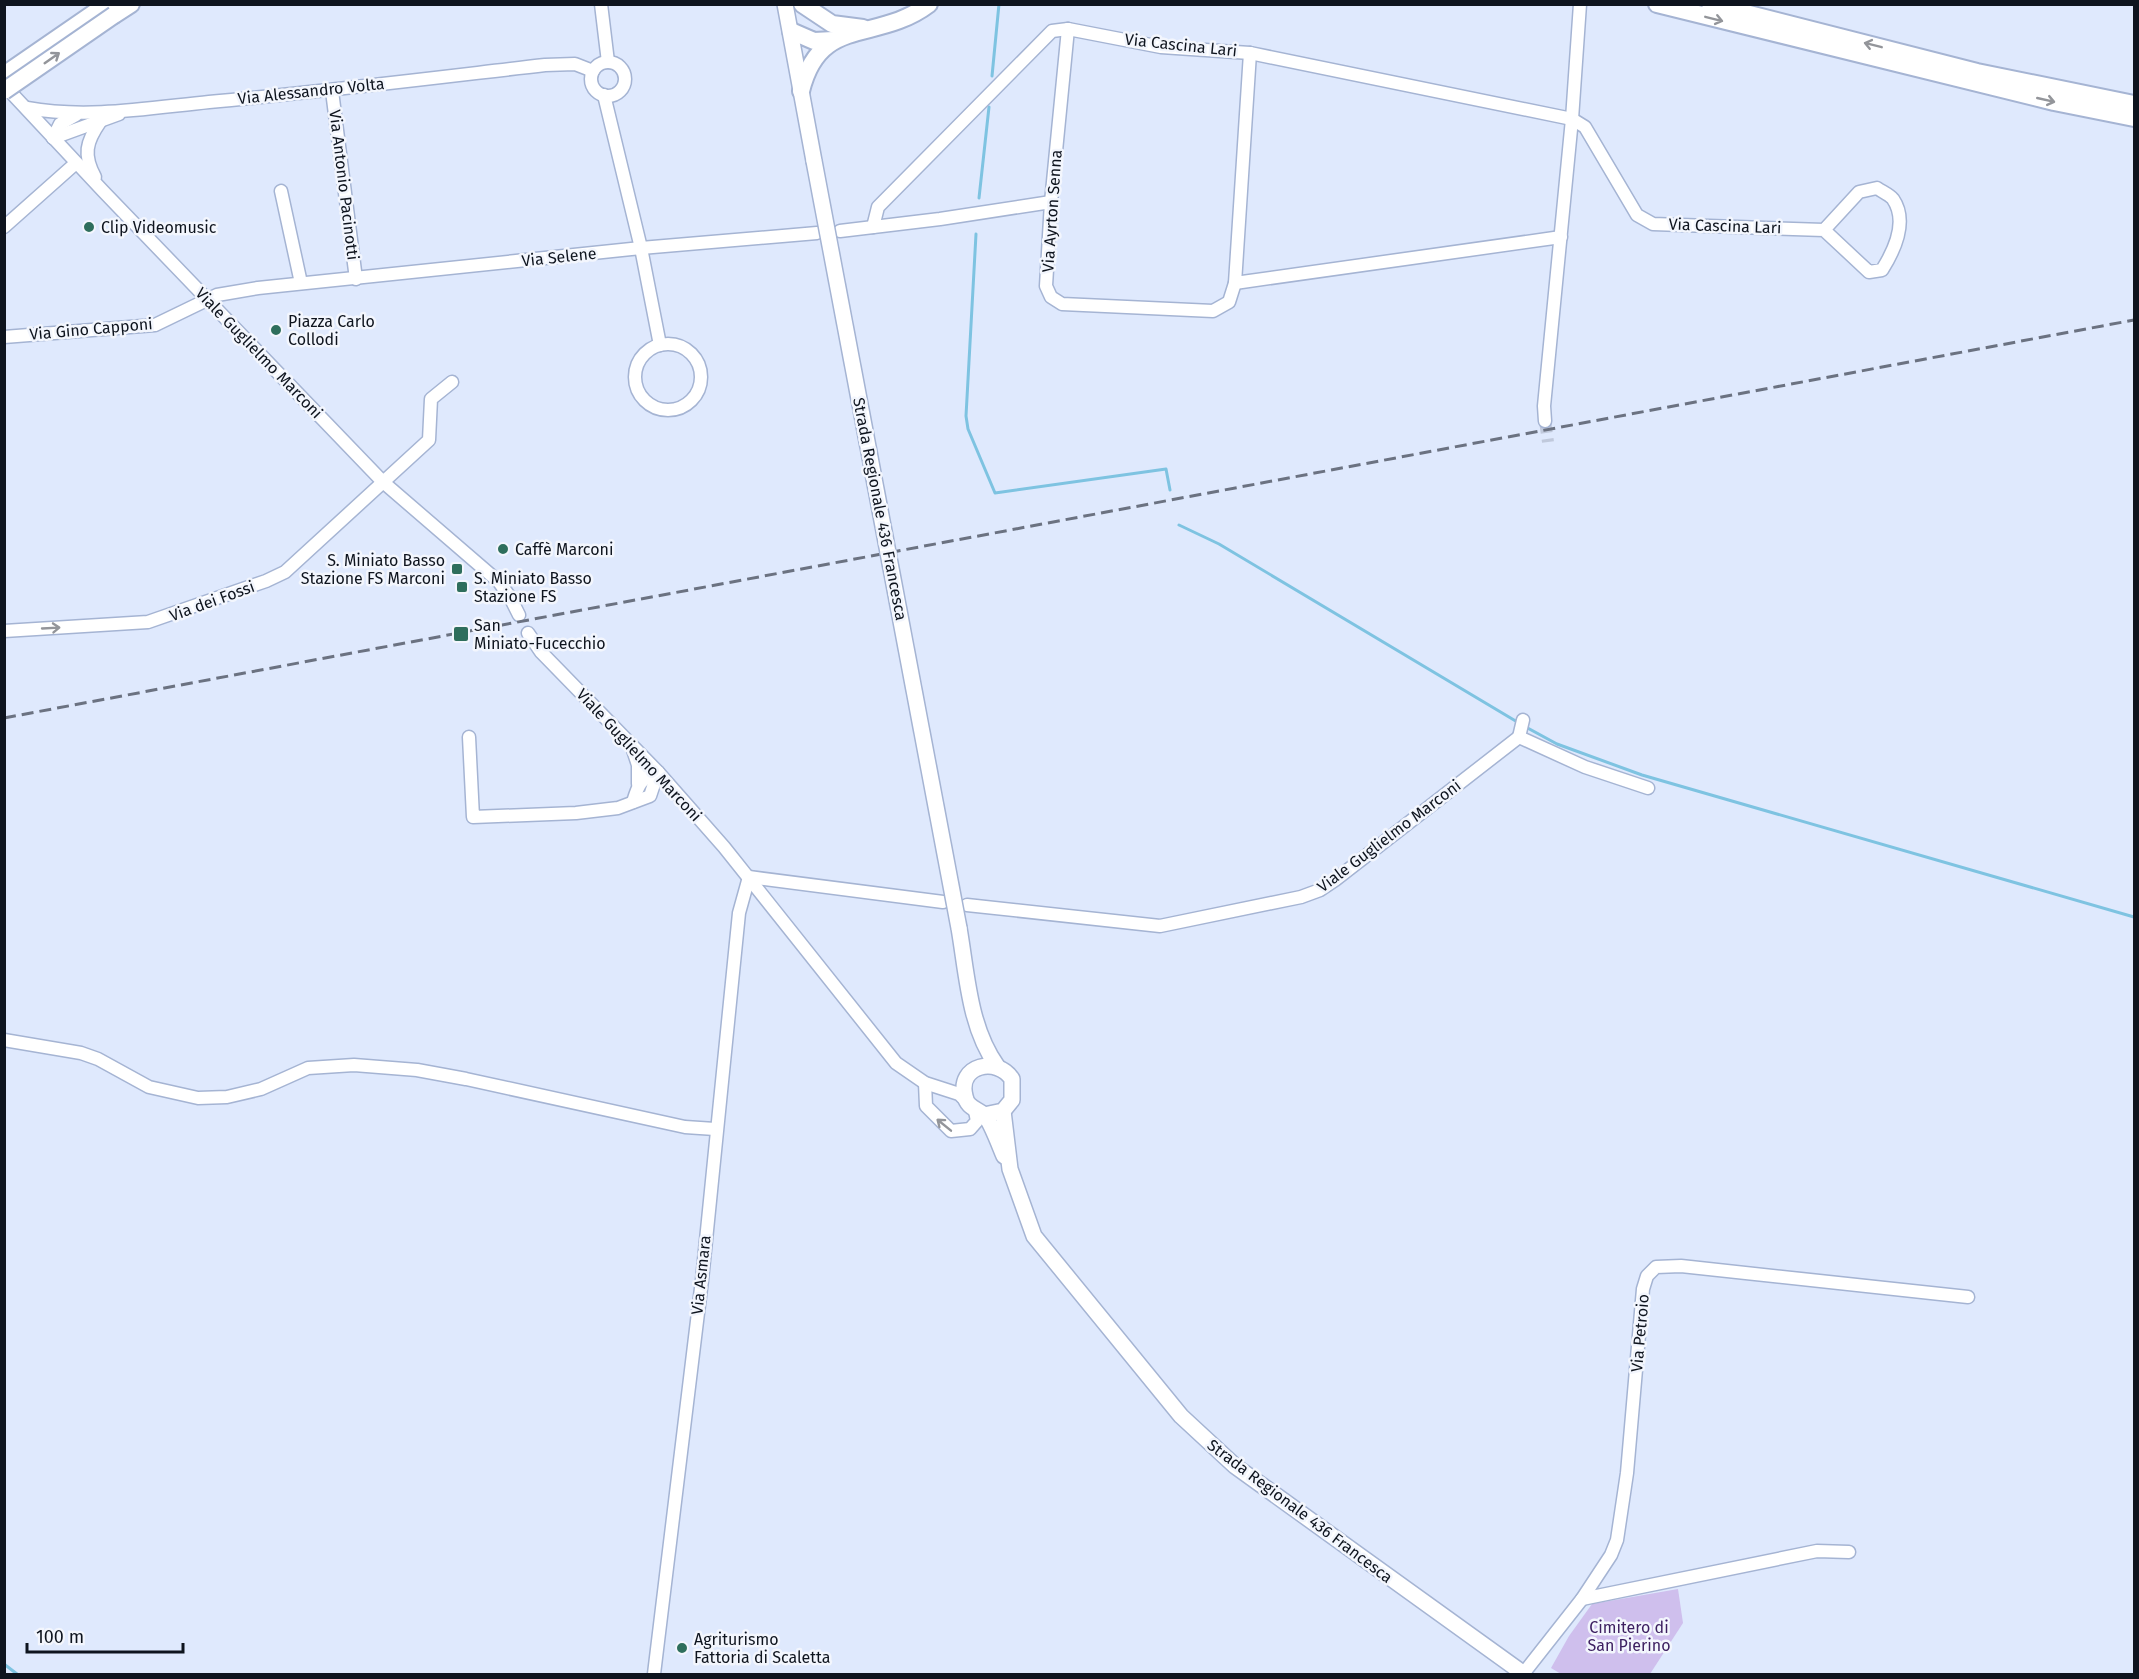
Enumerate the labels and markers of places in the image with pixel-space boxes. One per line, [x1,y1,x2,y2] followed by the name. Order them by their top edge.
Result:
[101,218,217,237] place label: Clip Videomusic
[82,220,96,234] marker: Clip Videomusic
[288,312,375,349] place label: Piazza Carlo Collodi
[269,323,283,337] marker: Piazza Carlo Collodi
[515,540,613,559] place label: Caffè Marconi
[496,542,510,556] marker: Caffè Marconi
[301,551,445,588] place label: S. Miniato Basso Stazione FS Marconi
[450,562,464,576] marker: S. Miniato Basso Stazione FS Marconi
[474,569,592,606] place label: S. Miniato Basso Stazione FS
[455,580,469,594] marker: S. Miniato Basso Stazione FS
[474,616,606,653] place label: San Miniato-Fucecchio
[452,625,470,643] marker: San Miniato-Fucecchio
[694,1630,830,1667] place label: Agriturismo Fattoria di Scaletta
[675,1641,689,1655] marker: Agriturismo Fattoria di Scaletta

